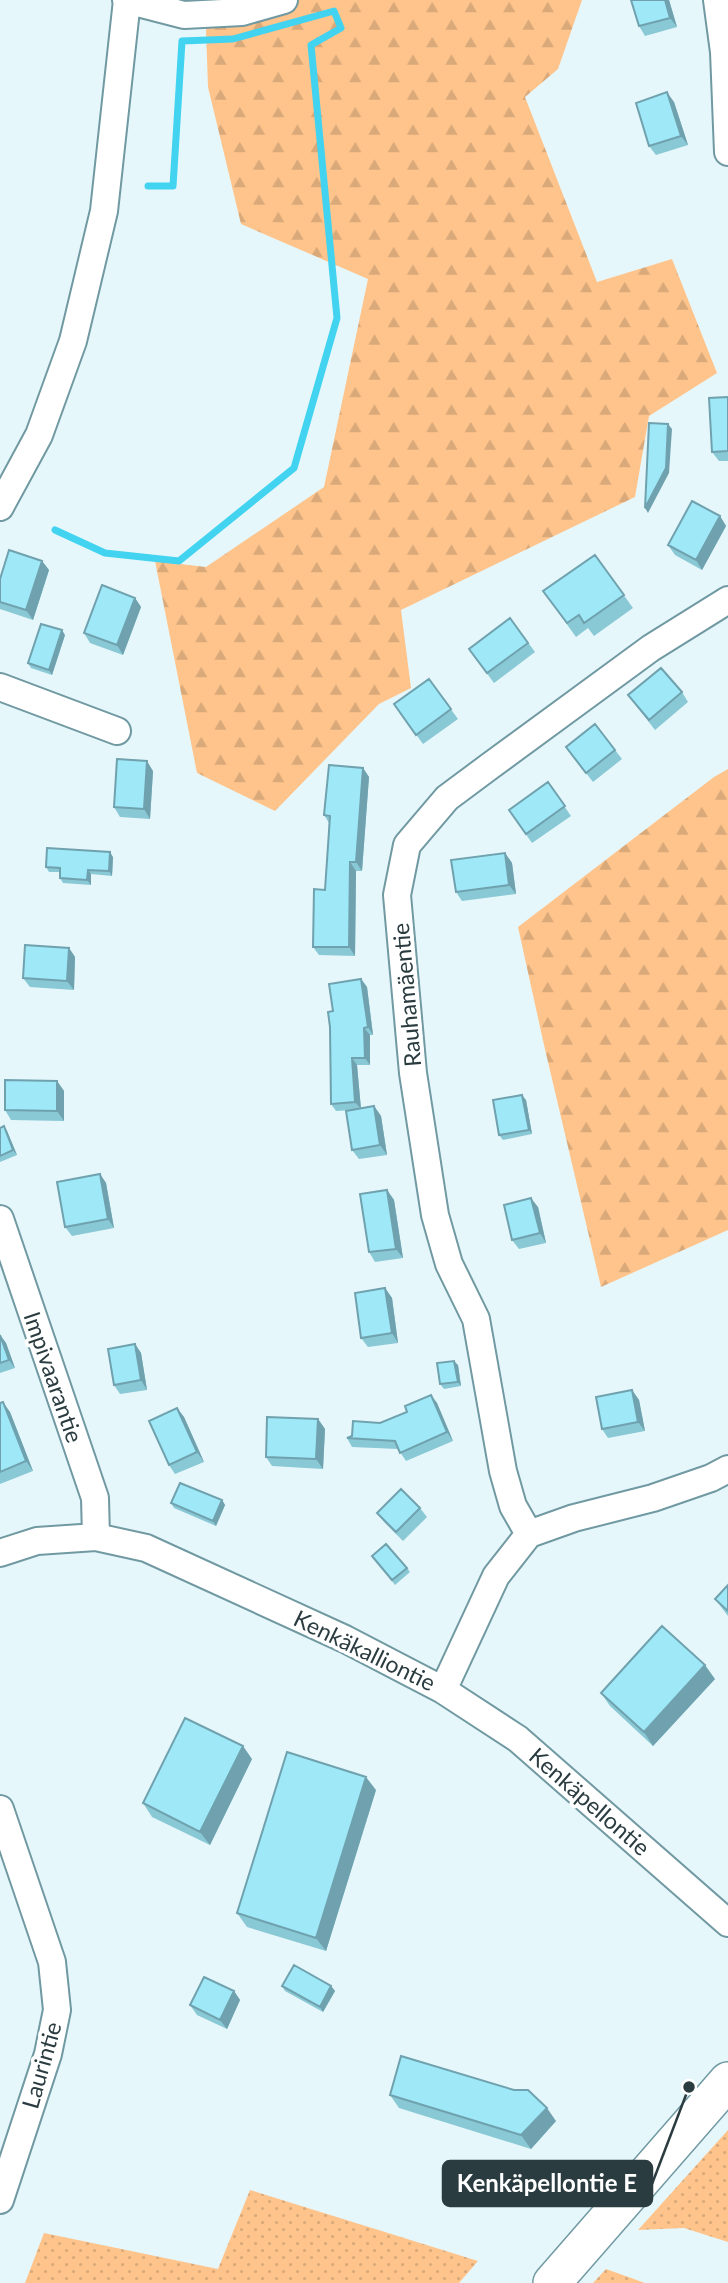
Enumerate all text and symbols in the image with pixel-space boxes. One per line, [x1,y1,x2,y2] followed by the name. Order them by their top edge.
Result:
[386,922,426,1068] street label: Rauhamäentie
[19,1308,89,1446] street label: Impivaarantie
[290,1604,440,1696] street label: Kenkäkalliontie
[524,1741,656,1861] street label: Kenkäpellontie
[15,2018,67,2112] street label: Laurintie
[443,2161,652,2206] callout: Kenkäpellontie E
[457,2168,637,2197] text: Kenkäpellontie E

